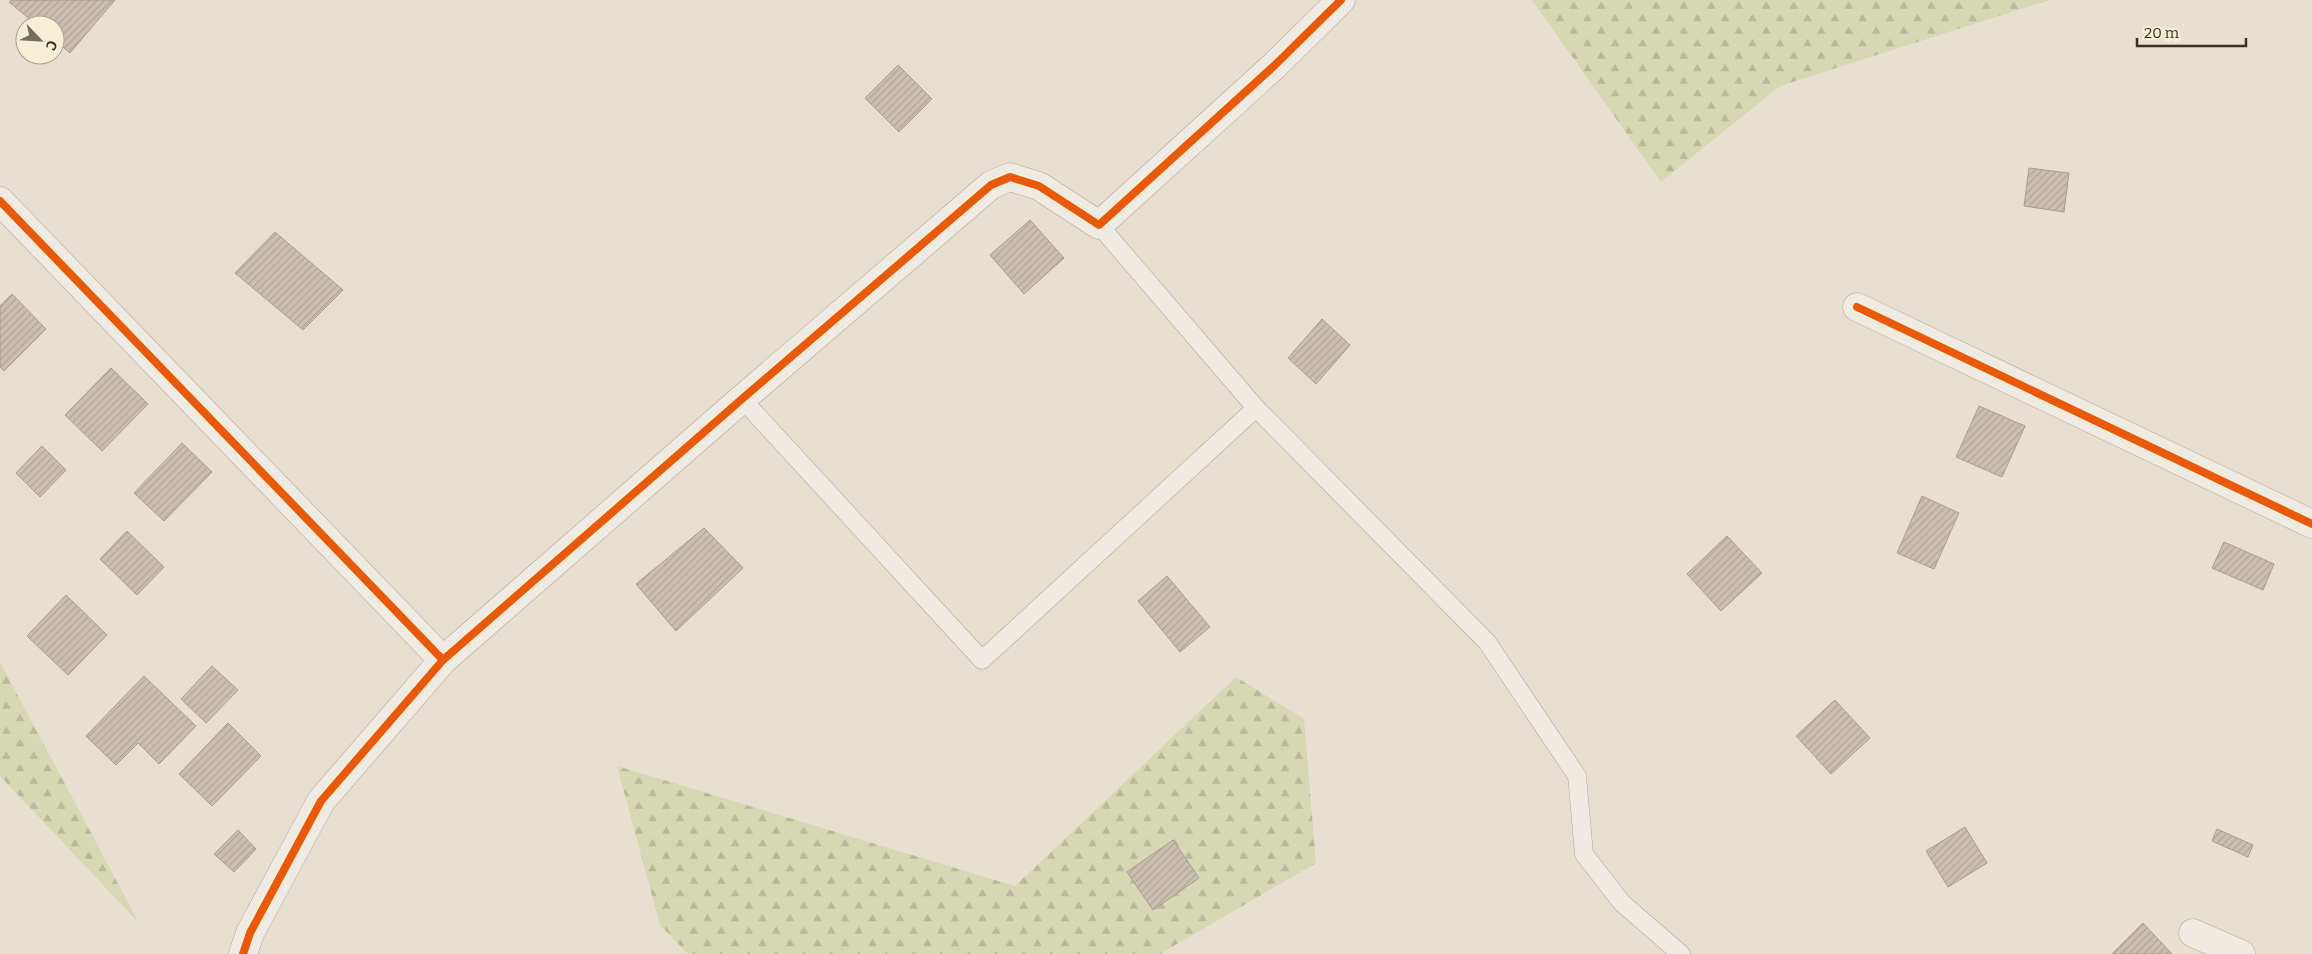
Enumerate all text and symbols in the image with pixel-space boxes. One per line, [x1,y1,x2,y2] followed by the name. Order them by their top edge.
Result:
[15,15,65,65] north arrow
[2137,15,2246,47] scale bar
[2144,24,2180,42] text: 20 m
[42,38,61,53] text: С

